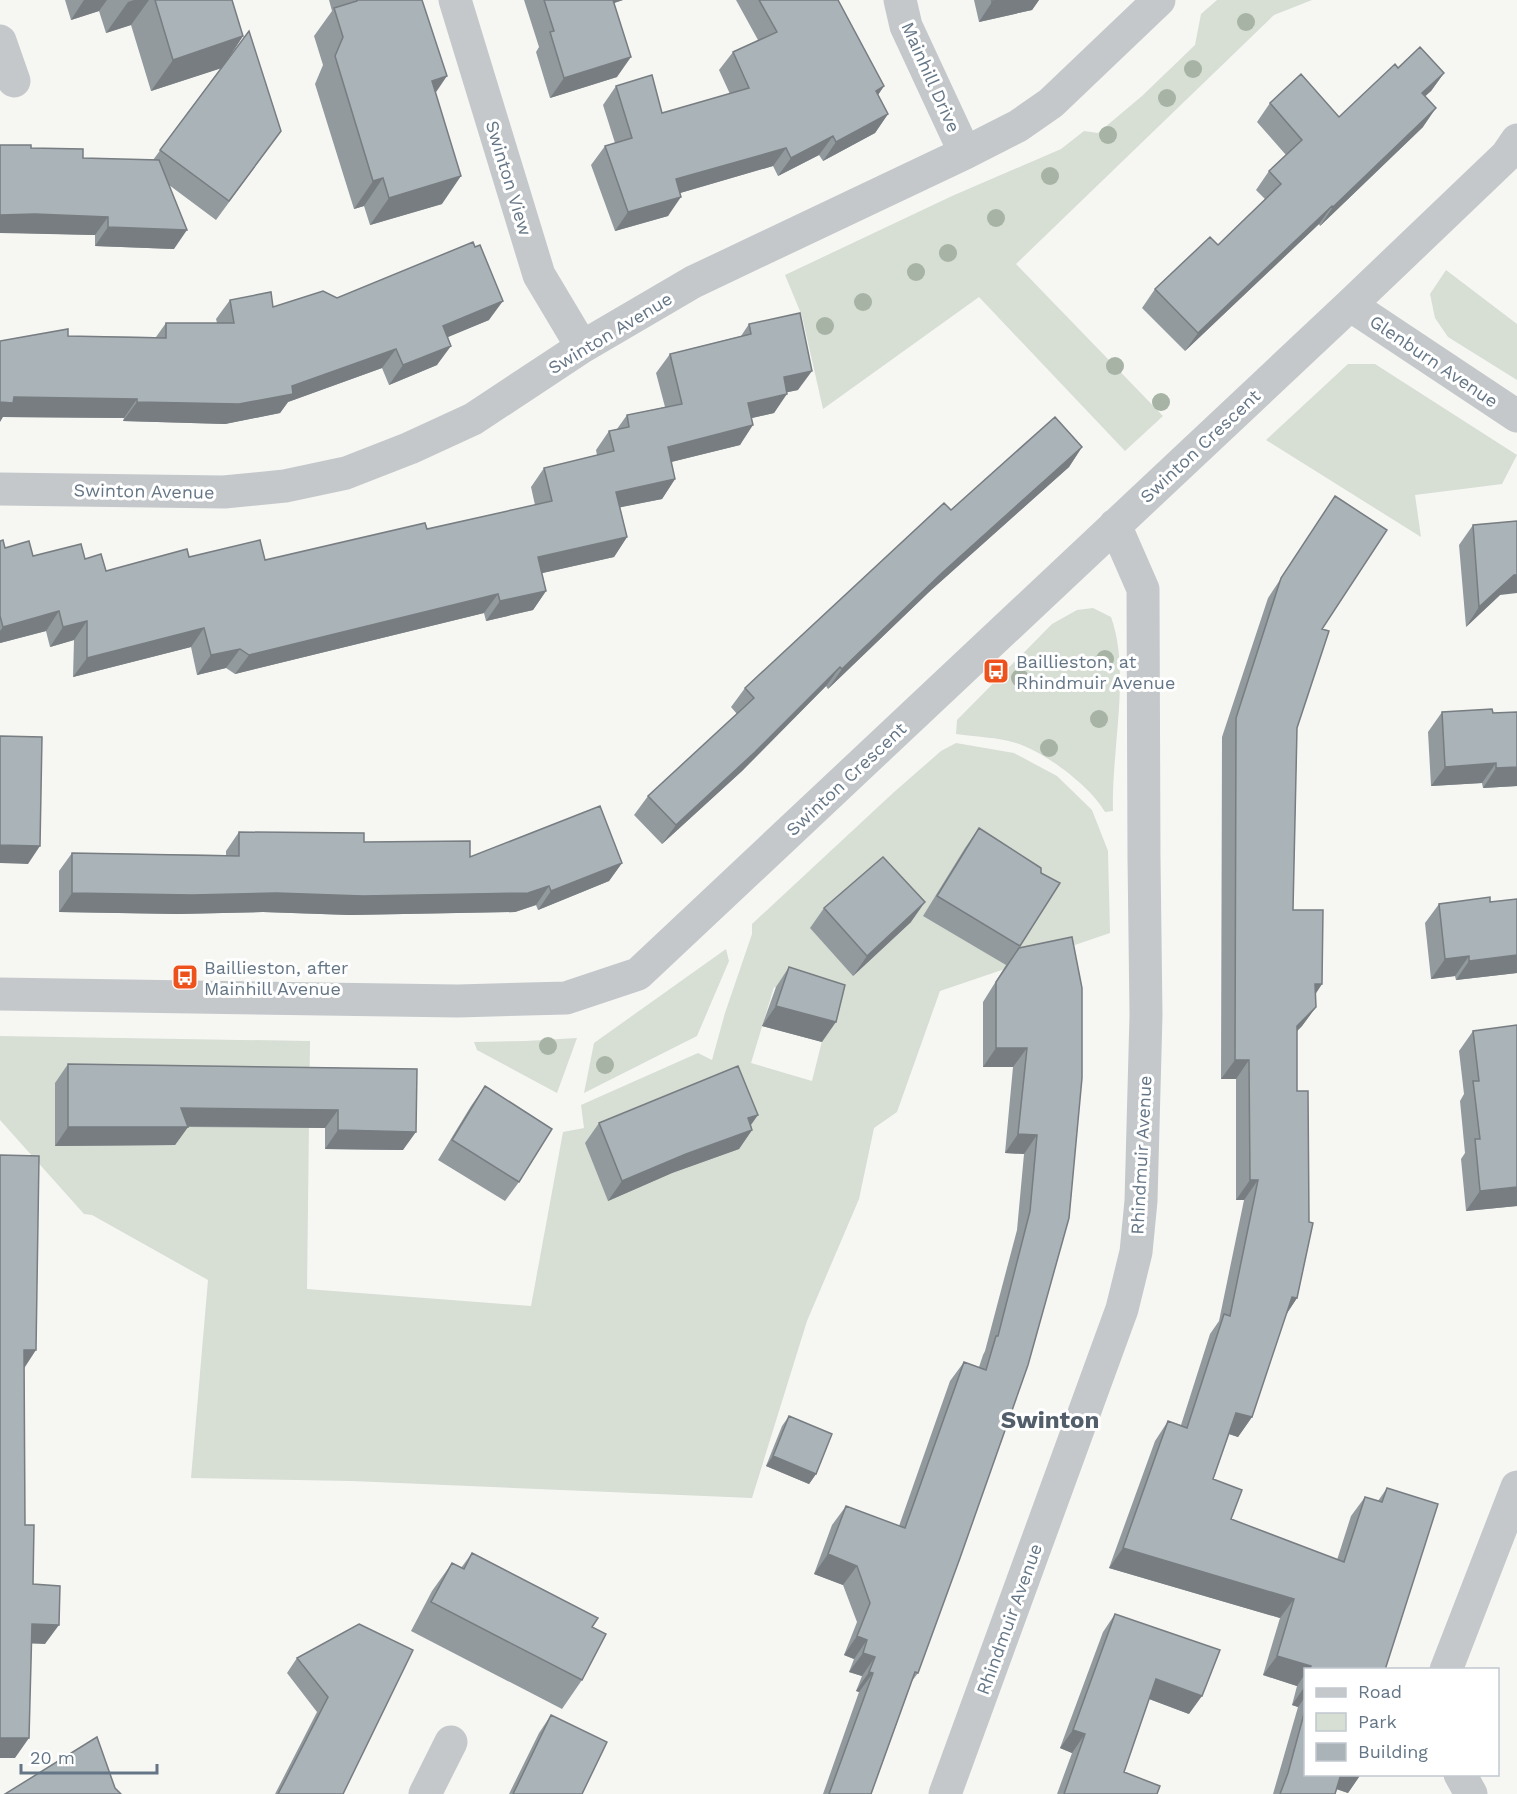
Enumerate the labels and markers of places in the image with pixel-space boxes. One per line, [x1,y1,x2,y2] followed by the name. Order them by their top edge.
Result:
[1016,651,1175,693] place label: Baillieston, at Rhindmuir Avenue
[981,656,1011,686] bus stop icon: Baillieston, at Rhindmuir Avenue
[204,957,348,999] place label: Baillieston, after Mainhill Avenue
[170,962,200,992] bus stop icon: Baillieston, after Mainhill Avenue

